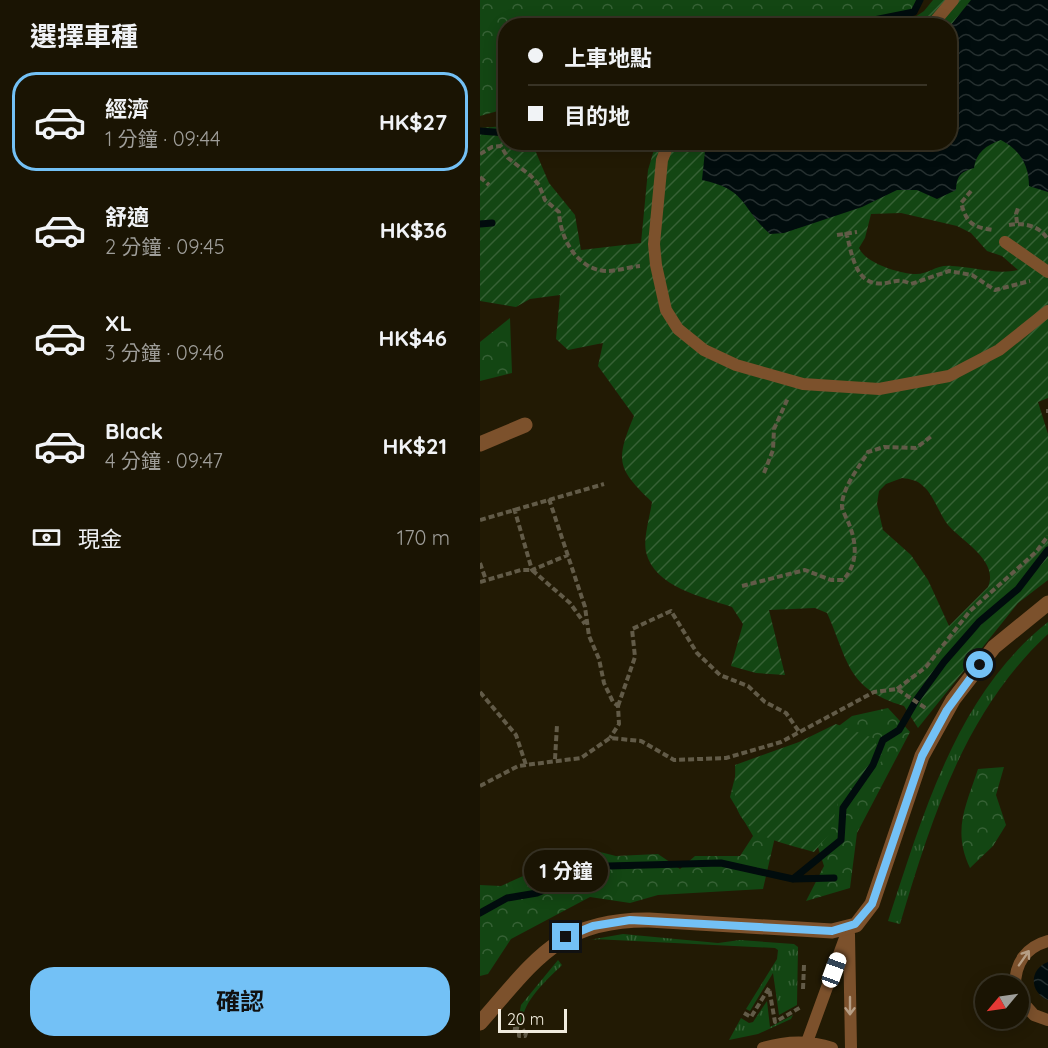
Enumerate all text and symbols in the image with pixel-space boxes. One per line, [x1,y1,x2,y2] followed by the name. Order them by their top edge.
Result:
[30,19,138,53] text: 選擇車種
[564,44,652,72] text: 上車地點
[33,95,87,149] icon: car
[105,95,149,123] text: 經濟
[564,102,630,130] text: 目的地
[379,108,447,136] text: HK$27
[105,126,221,151] text: 1 分鐘 · 09:44
[33,203,87,257] icon: car
[105,203,149,231] text: 舒適
[380,216,447,244] text: HK$36
[105,234,225,259] text: 2 分鐘 · 09:45
[105,309,132,337] text: XL
[33,311,87,365] icon: car
[379,324,447,352] text: HK$46
[105,340,224,365] text: 3 分鐘 · 09:46
[105,417,163,445] text: Black
[33,419,87,473] icon: car
[383,432,447,460] text: HK$21
[105,448,223,473] text: 4 分鐘 · 09:47
[30,521,63,554] icon: cash
[78,525,122,553] text: 現金
[397,525,450,550] text: 170 m
[966,651,993,678] route start
[524,850,608,892] callout: 1 分鐘
[539,858,593,883] text: 1 分鐘
[552,923,579,950] route end
[819,950,849,990] car
[1018,950,1030,966] one-way arrow
[30,967,450,1036] button: 確認
[975,975,1029,1029] north arrow
[975,975,1029,1029] map controls
[844,996,856,1016] one-way arrow
[498,1006,567,1034] scale bar
[507,1009,544,1029] text: 20 m

